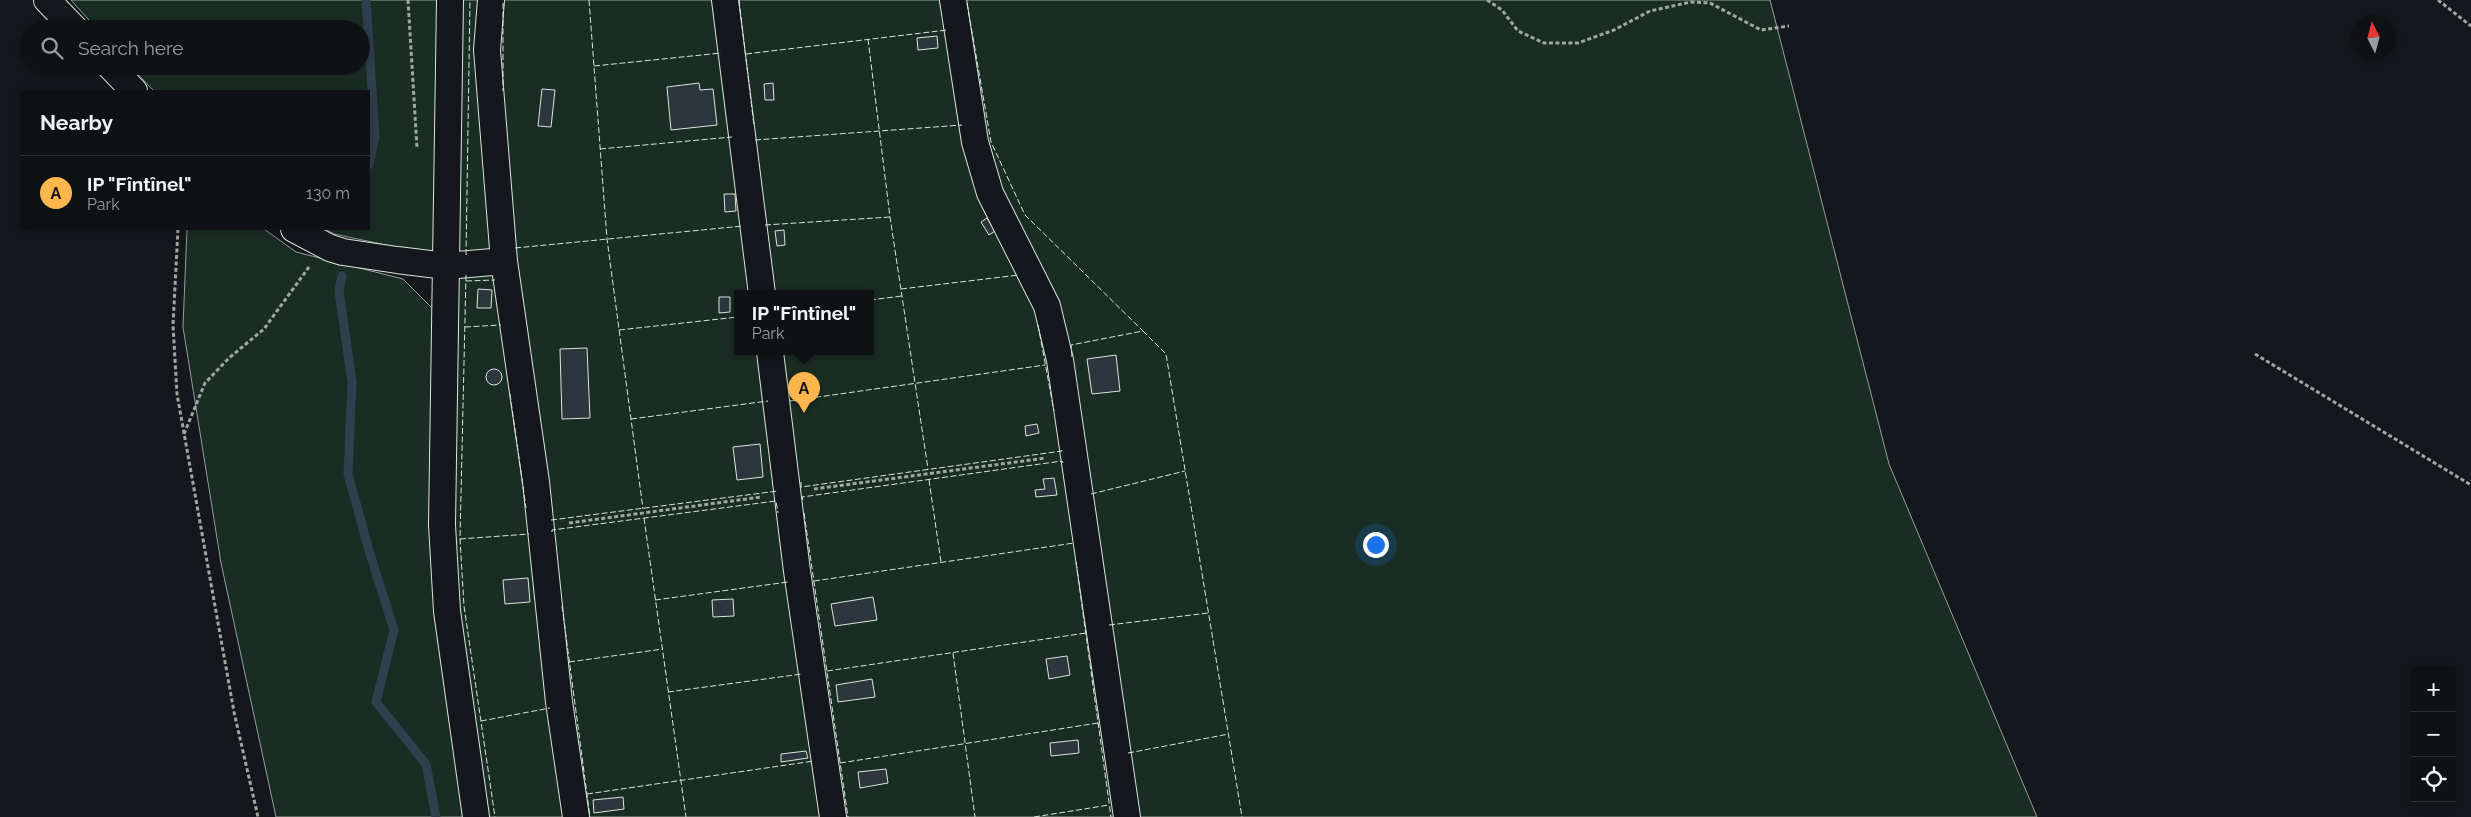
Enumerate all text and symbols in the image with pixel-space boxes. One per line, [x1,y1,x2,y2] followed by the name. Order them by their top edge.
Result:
[2351,15,2396,60] north arrow
[20,20,370,75] search box
[38,34,66,62] icon: search
[78,37,184,59] text: Search here
[40,110,113,135] text: Nearby
[87,173,191,195] text: IP "Fîntînel"
[51,184,61,203] text: A
[306,184,350,203] text: 130 m
[87,195,120,214] text: Park
[734,290,874,355] popup
[752,302,856,324] text: IP "Fîntînel"
[752,324,784,343] text: Park
[788,372,820,413] pin: A
[1363,532,1389,558] your location
[2411,667,2456,802] map controls
[2411,667,2456,712] button: +
[2411,712,2456,757] button: −
[2411,757,2456,802] button: locate

